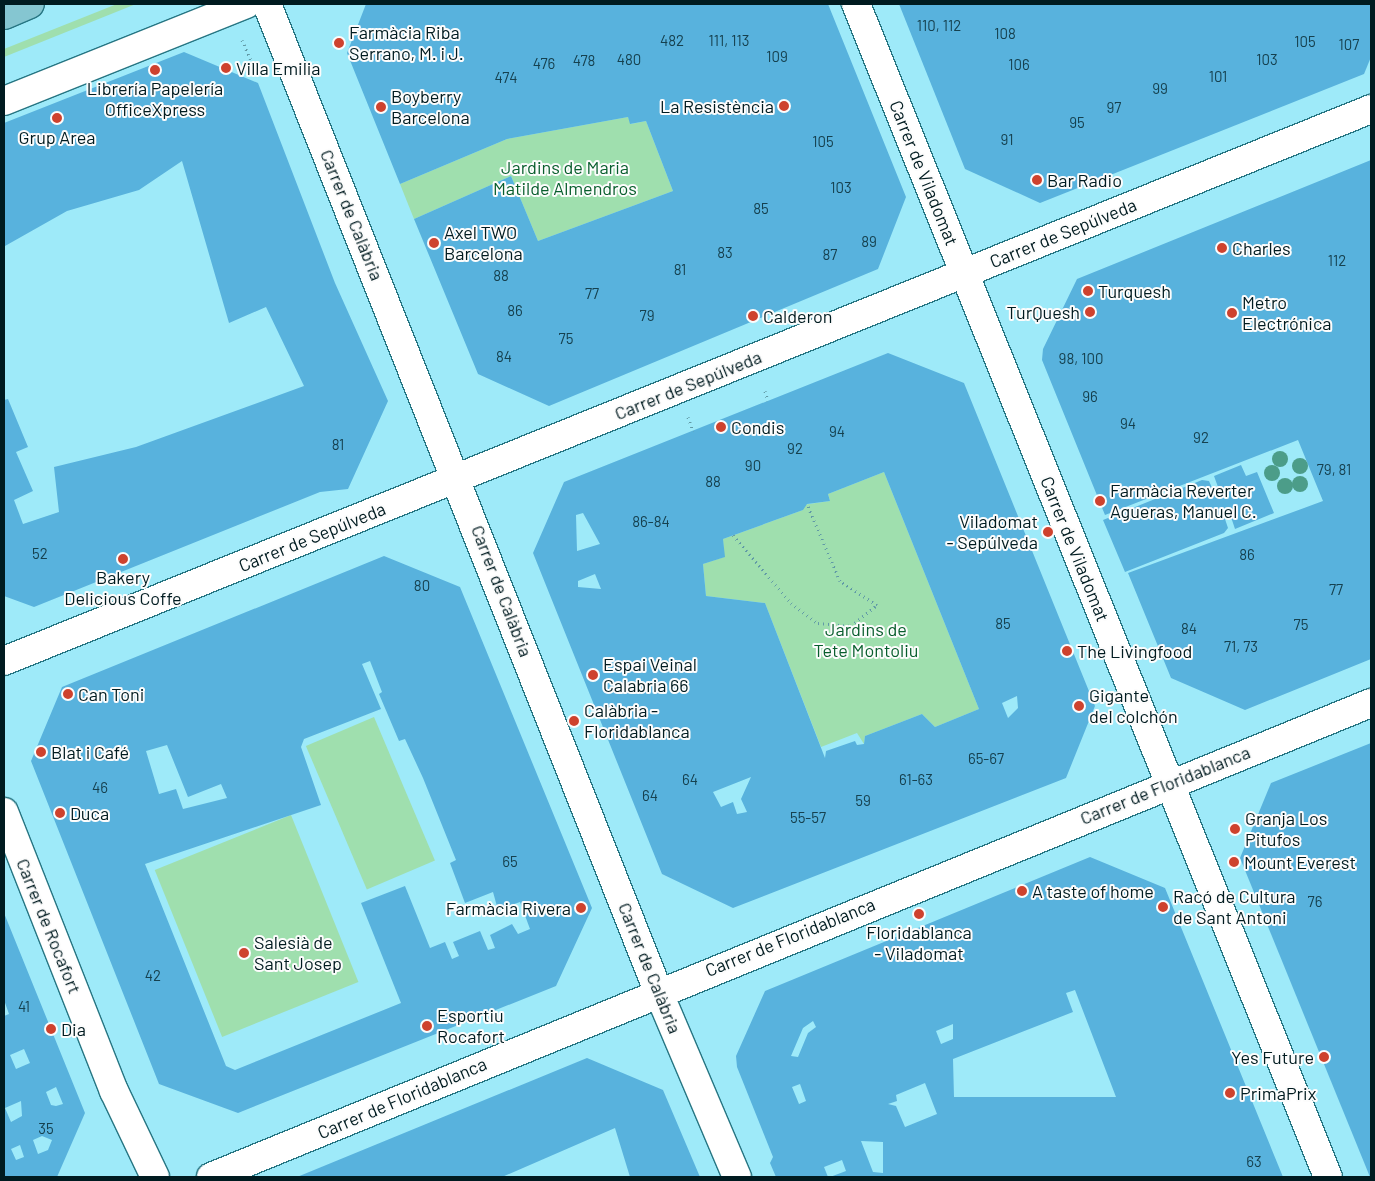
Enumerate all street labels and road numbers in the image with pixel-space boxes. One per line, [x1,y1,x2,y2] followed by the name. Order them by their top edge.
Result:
[885,97,963,249] street label: Carrer de Viladomat
[316,146,388,284] street label: Carrer de Calàbria
[986,194,1140,272] street label: Carrer de Sepúlveda
[611,346,765,424] street label: Carrer de Sepúlveda
[1036,473,1114,625] street label: Carrer de Viladomat
[235,498,389,576] street label: Carrer de Sepúlveda
[467,522,537,660] street label: Carrer de Calàbria
[1077,741,1253,829] street label: Carrer de Floridablanca
[12,855,86,997] street label: Carrer de Rocafort
[702,893,878,981] street label: Carrer de Floridablanca
[614,899,686,1037] street label: Carrer de Calàbria
[314,1053,490,1143] street label: Carrer de Floridablanca

